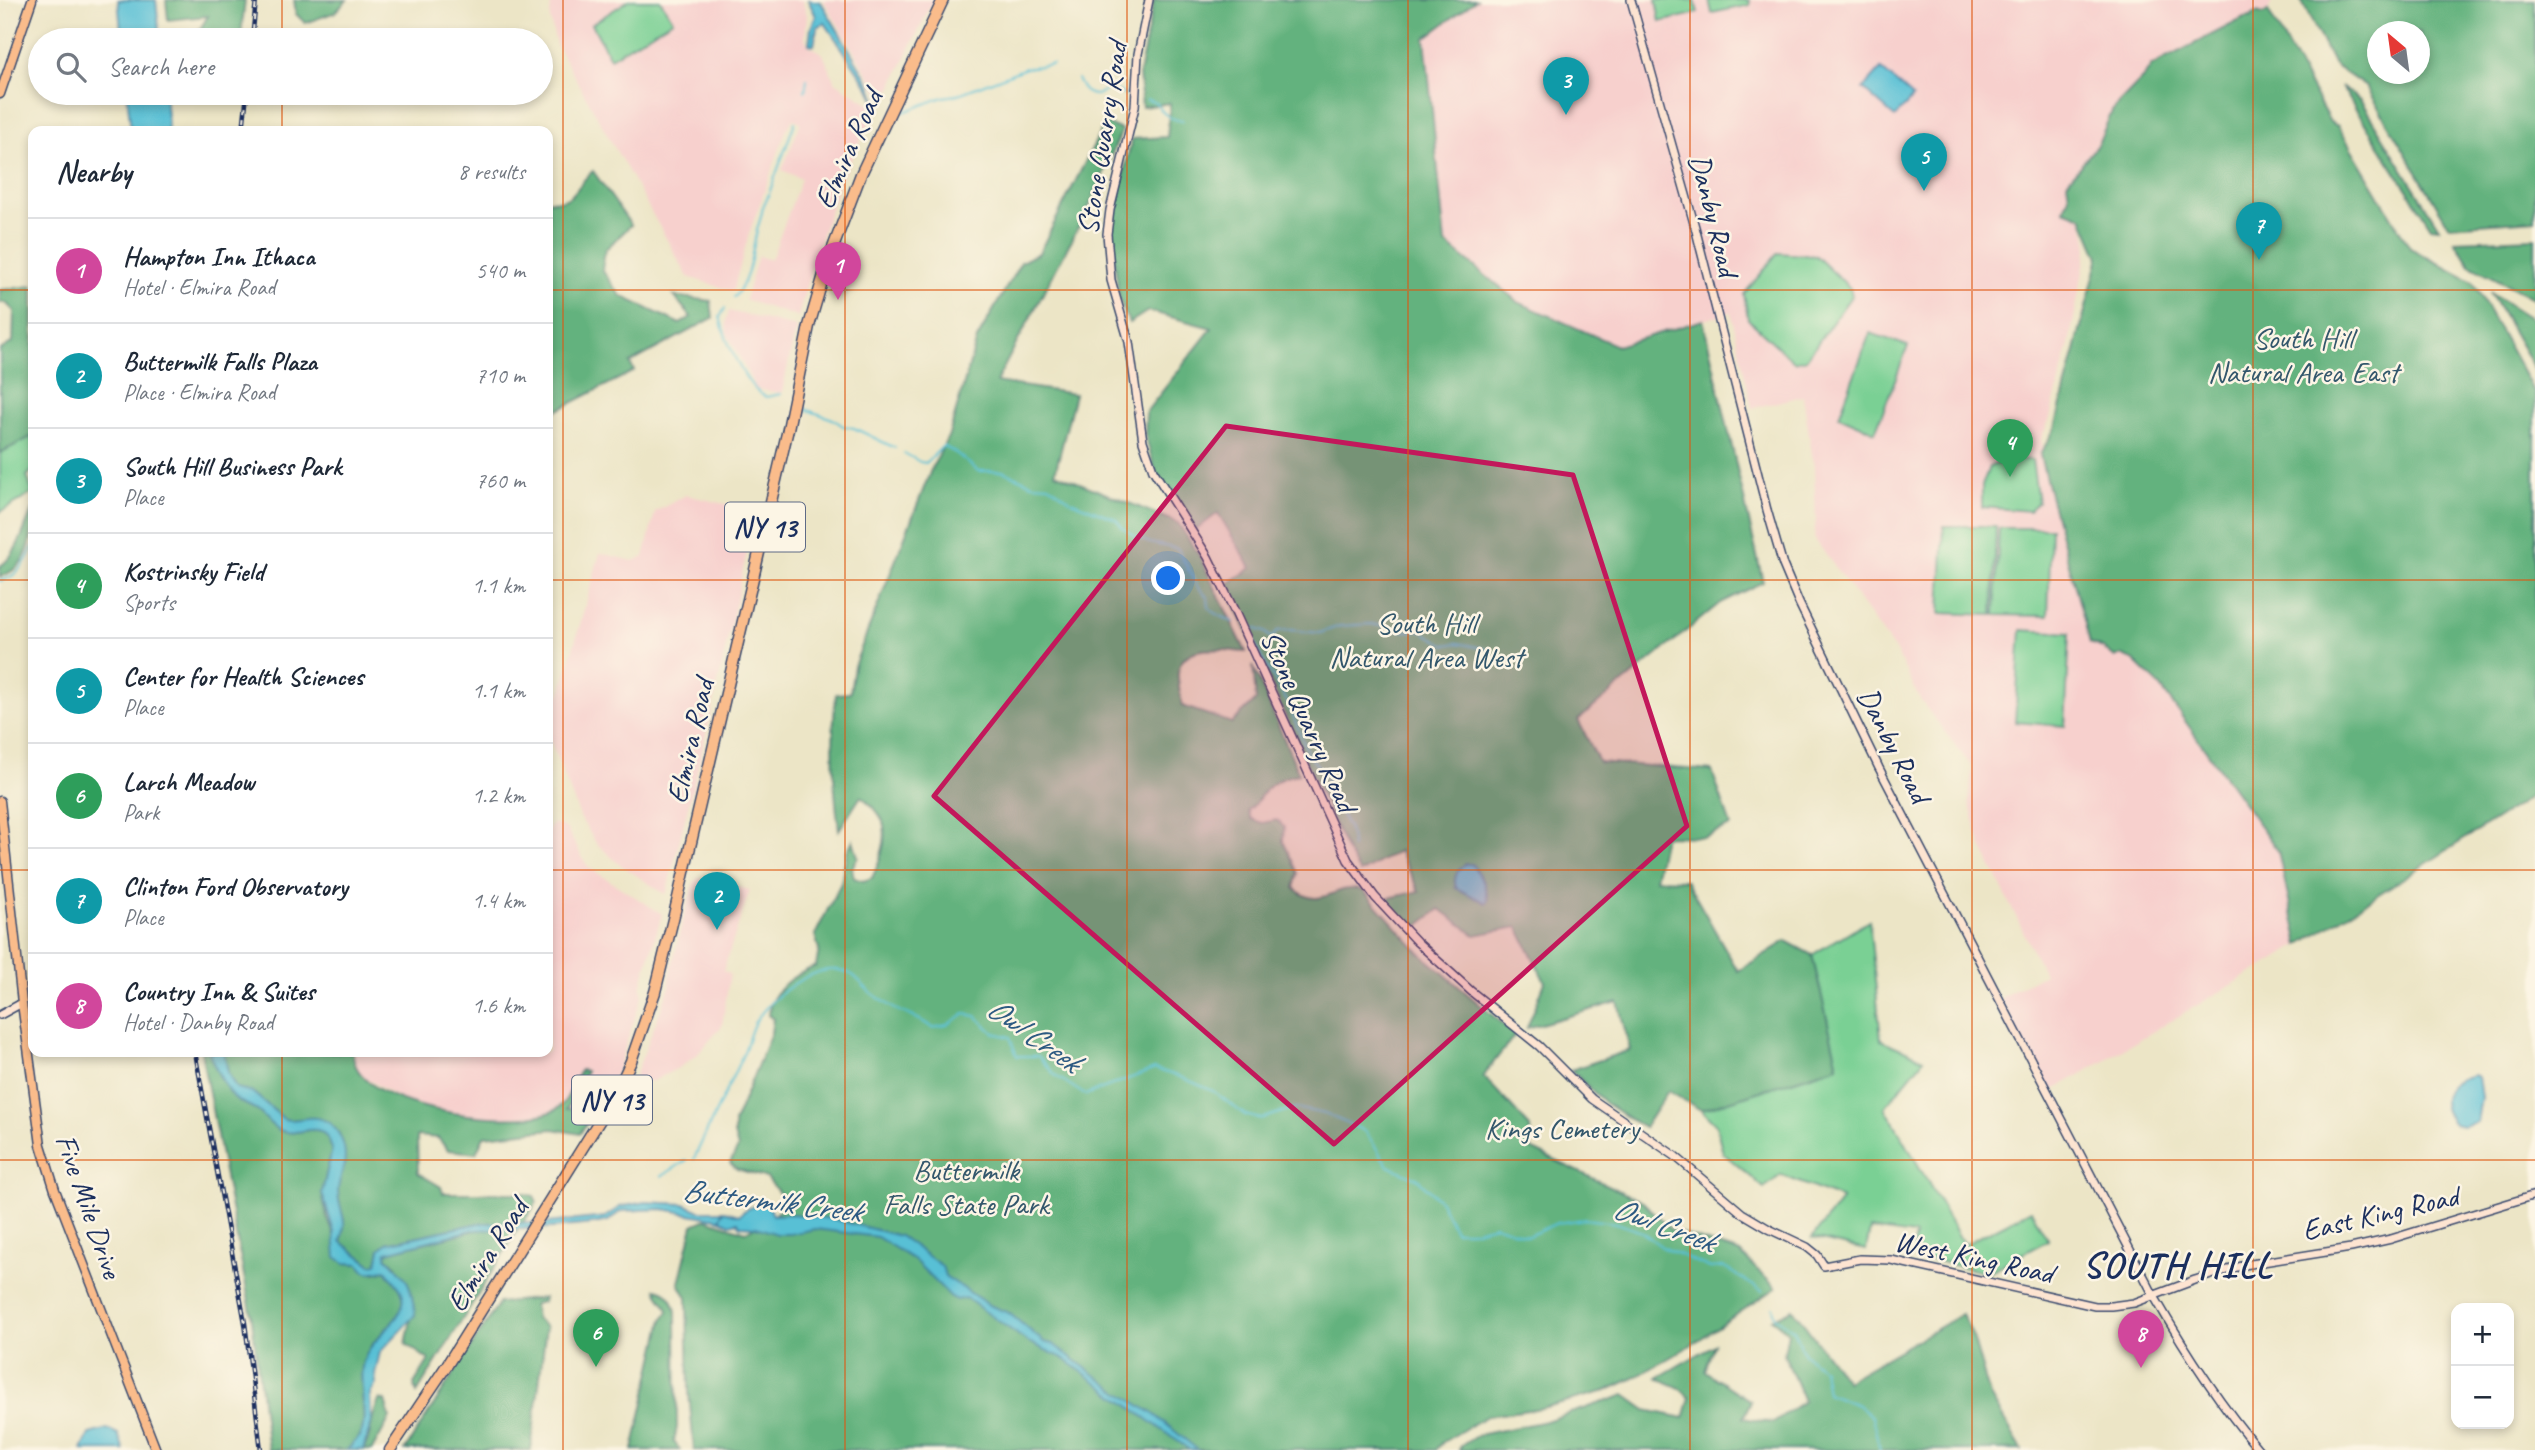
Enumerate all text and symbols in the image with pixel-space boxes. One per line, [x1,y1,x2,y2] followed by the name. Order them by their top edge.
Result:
[2367,21,2430,84] north arrow
[28,28,553,105] search box
[1068,35,1137,237] street label: Stone Quarry Road
[52,48,90,86] icon: search
[108,50,214,83] text: Search here
[1543,57,1589,115] pin: 3
[805,80,893,214] street label: Elmira Road
[1901,133,1947,191] pin: 5
[1681,150,1748,284] street label: Danby Road
[56,153,132,191] text: Nearby
[458,157,525,186] text: 8 results
[2236,202,2282,260] pin: 7
[123,240,315,273] text: Hampton Inn Ithaca
[815,242,861,300] pin: 1
[74,256,84,285] text: 1
[476,256,525,285] text: 540 m
[123,273,275,302] text: Hotel · Elmira Road
[2208,319,2402,391] park label: South Hill Natural Area East
[123,345,317,378] text: Buttermilk Falls Plaza
[74,361,84,390] text: 2
[476,361,525,390] text: 710 m
[123,378,276,407] text: Place · Elmira Road
[1987,419,2033,477] pin: 4
[123,450,341,483] text: South Hill Business Park
[74,466,84,495] text: 3
[476,466,525,495] text: 760 m
[123,483,163,512] text: Place
[725,503,805,552] road number: NY 13
[123,555,264,588] text: Kostrinsky Field
[1151,561,1185,595] your location
[74,571,84,600] text: 4
[472,571,525,600] text: 1.1 km
[123,588,175,617] text: Sports
[1329,604,1527,676] park label: South Hill Natural Area West
[1252,624,1368,822] street label: Stone Quarry Road
[123,660,363,693] text: Center for Health Sciences
[657,671,724,807] street label: Elmira Road
[74,676,84,705] text: 5
[472,676,525,705] text: 1.1 km
[1849,681,1941,813] street label: Danby Road
[123,693,163,722] text: Place
[123,765,255,798] text: Larch Meadow
[74,781,84,810] text: 6
[472,781,525,810] text: 1.2 km
[123,798,159,827] text: Park
[123,870,348,903] text: Clinton Ford Observatory
[694,872,740,930] pin: 2
[74,886,84,915] text: 7
[472,886,525,915] text: 1.4 km
[123,903,163,932] text: Place
[123,975,315,1008] text: Country Inn & Suites
[979,988,1093,1084] water label: Owl Creek
[74,991,84,1020] text: 8
[472,991,525,1020] text: 1.6 km
[123,1008,274,1037] text: Hotel · Danby Road
[572,1076,652,1124] road number: NY 13
[1485,1109,1642,1147] park label: Kings Cemetery
[47,1129,132,1285] street label: Five Mile Drive
[883,1151,1051,1223] park label: Buttermilk Falls State Park
[680,1169,869,1232] water label: Buttermilk Creek
[2298,1176,2466,1249] street label: East King Road
[1607,1187,1725,1264] water label: Owl Creek
[437,1188,539,1319] street label: Elmira Road
[1891,1222,2061,1293] street label: West King Road
[2083,1241,2274,1288] district label: SOUTH HILL
[2451,1303,2514,1429] map controls
[2451,1303,2514,1366] button: +
[573,1309,619,1367] pin: 6
[2118,1310,2164,1368] pin: 8
[2451,1366,2514,1429] button: −

